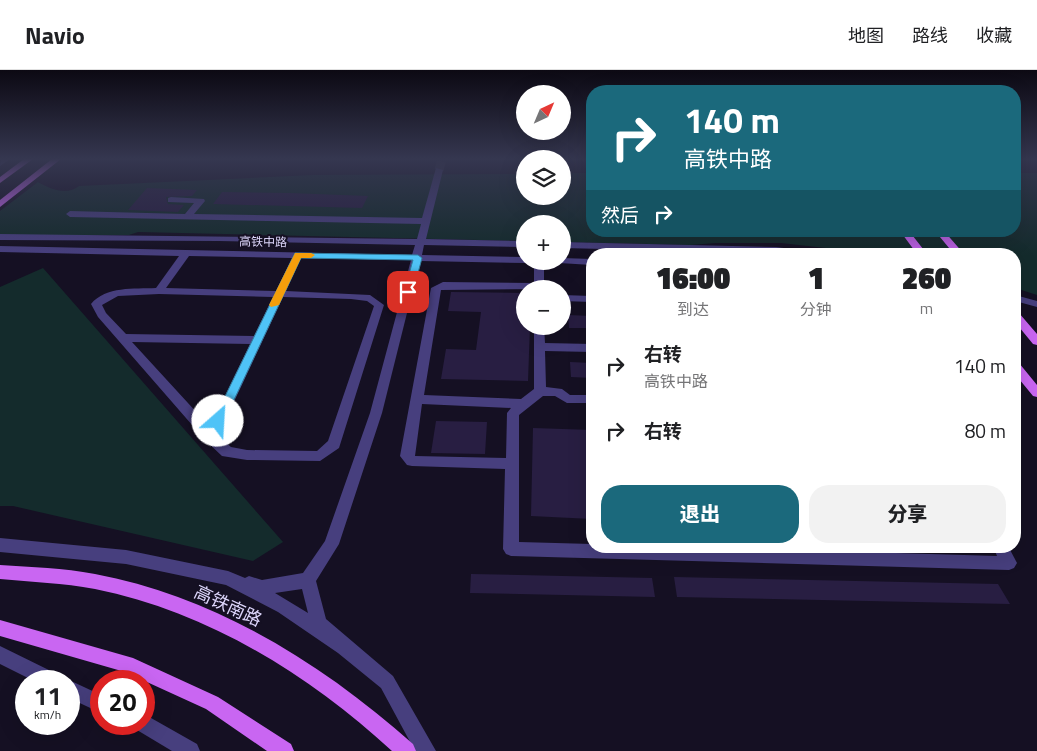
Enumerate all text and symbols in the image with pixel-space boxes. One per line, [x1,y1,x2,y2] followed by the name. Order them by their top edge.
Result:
[25,17,85,53] text: Navio
[848,22,884,49] text: 地图
[912,22,948,49] text: 路线
[976,22,1012,49] text: 收藏
[516,85,571,140] north arrow
[516,85,571,335] map controls
[684,93,780,147] text: 140 m
[601,105,666,170] icon: right
[684,142,772,176] text: 高铁中路
[516,150,571,205] button: layers
[601,200,639,229] text: 然后
[649,200,677,228] icon: right
[516,215,571,270] button: +
[239,232,287,251] street label: 高铁中路
[656,255,730,301] text: 16:00
[808,255,824,301] text: 1
[902,255,951,301] text: 260
[387,271,429,313] pin
[394,278,422,306] icon: arrive
[516,280,571,335] button: −
[920,296,933,320] text: m
[677,297,709,321] text: 到达
[800,297,832,321] text: 分钟
[644,339,682,368] text: 右转
[954,351,1006,380] text: 140 m
[601,352,629,380] icon: right
[644,369,708,393] text: 高铁中路
[191,394,243,446] position arrow
[644,416,682,445] text: 右转
[965,416,1006,445] text: 80 m
[601,417,629,445] icon: right
[601,485,799,543] button: 退出
[809,485,1006,543] button: 分享
[190,578,267,633] street label: 高铁南路
[90,670,155,735] speed limit sign: 20
[33,677,62,715] text: 11
[34,705,61,724] text: km/h

